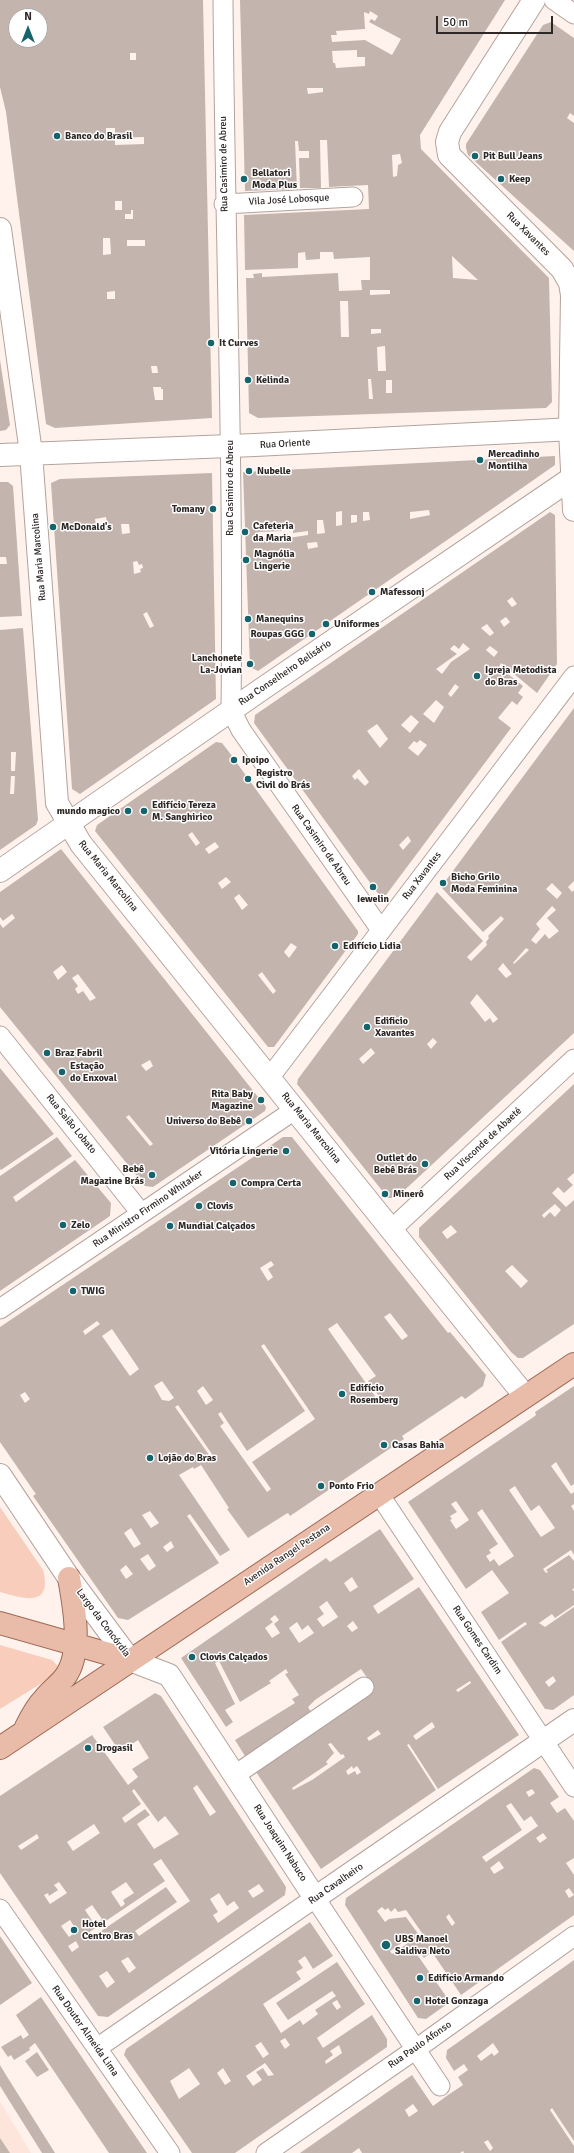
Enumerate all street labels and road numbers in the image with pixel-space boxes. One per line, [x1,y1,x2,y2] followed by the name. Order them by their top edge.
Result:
[217,116,231,212] street label: Rua Casimiro de Abreu
[248,192,330,208] street label: Vila José Lobosque
[504,210,552,258] street label: Rua Xavantes
[259,437,311,451] street label: Rua Oriente
[224,440,236,536] street label: Rua Casimiro de Abreu
[29,513,49,601] street label: Rua Maria Marcolina
[236,637,334,709] street label: Rua Conselheiro Belisário
[289,802,353,888] street label: Rua Casimiro de Abreu
[76,838,140,914] street label: Rua Maria Marcolina
[400,850,444,902] street label: Rua Xavantes
[279,1090,343,1166] street label: Rua Maria Marcolina
[43,1092,99,1156] street label: Rua Saião Lobato
[442,1105,524,1183] street label: Rua Visconde de Abaeté
[91,1168,205,1250] street label: Rua Ministro Firmino Whitaker
[241,1522,333,1588] street label: Avenida Rangel Pestana
[73,1587,133,1659] street label: Largo da Concórdia
[450,1603,504,1677] street label: Rua Gomes Cardim
[251,1802,309,1884] street label: Rua Joaquim Nabuco
[306,1861,366,1907] street label: Rua Cavalheiro
[49,1983,121,2079] street label: Rua Doutor Almeida Lima
[386,2019,454,2071] street label: Rua Paulo Afonso

